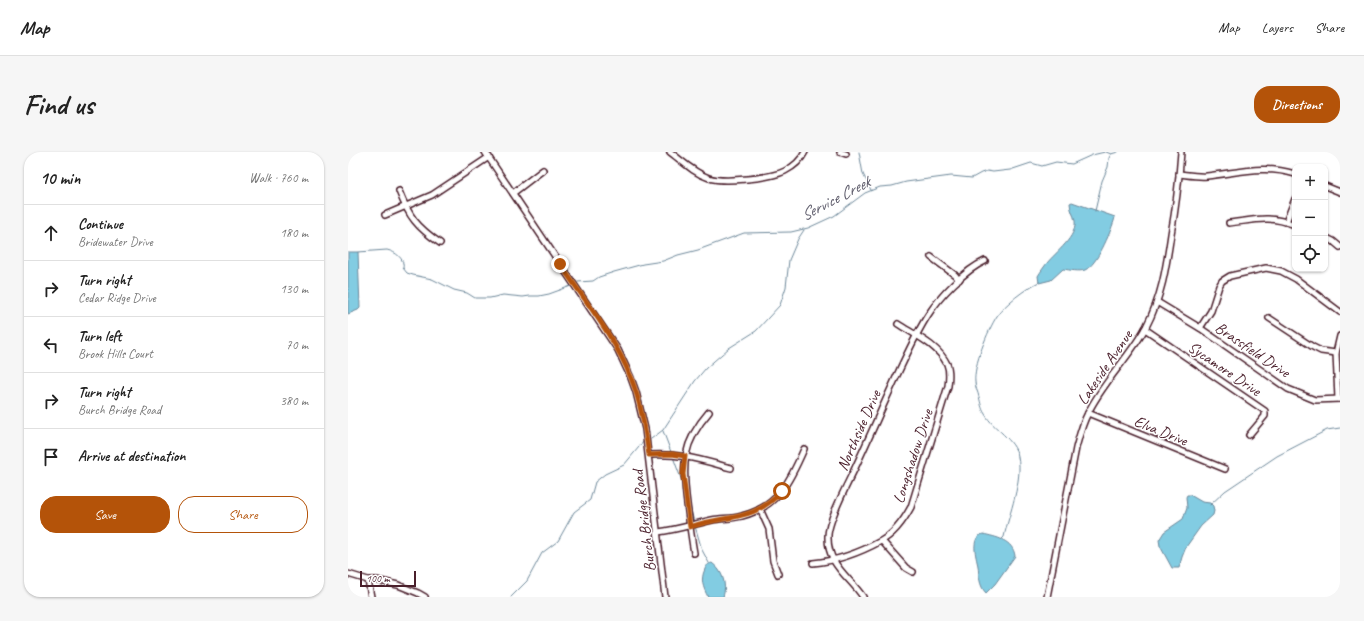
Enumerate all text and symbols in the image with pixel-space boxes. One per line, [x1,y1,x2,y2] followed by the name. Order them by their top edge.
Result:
[20,16,50,40] text: Map
[1218,19,1240,36] text: Map
[1262,19,1293,36] text: Layers
[1315,19,1344,36] text: Share
[1254,86,1340,123] button: Directions
[24,87,94,122] text: Find us
[1292,164,1328,272] map controls
[1292,164,1328,200] button: +
[40,168,80,189] text: 10 min
[249,170,308,186] text: Walk · 760 m
[797,170,876,225] water label: Service Creek
[1292,200,1328,236] button: −
[78,215,123,234] text: Continue
[40,222,62,244] icon: ahead
[280,225,308,241] text: 180 m
[78,234,153,250] text: Bridewater Drive
[1292,236,1328,272] button: locate
[551,255,569,273] route end
[78,271,131,290] text: Turn right
[40,278,62,300] icon: right
[280,281,308,297] text: 130 m
[78,290,156,306] text: Cedar Ridge Drive
[1211,318,1295,383] street label: Brassfield Drive
[1073,325,1138,409] street label: Lakeside Avenue
[78,327,121,346] text: Turn left
[40,334,62,356] icon: left
[286,337,308,353] text: 70 m
[1184,337,1266,401] street label: Sycamore Drive
[78,346,153,362] text: Brook Hills Court
[78,383,131,402] text: Turn right
[832,385,886,474] street label: Northside Drive
[40,390,62,412] icon: right
[280,393,308,409] text: 380 m
[78,402,161,418] text: Burch Bridge Road
[888,405,938,506] street label: Longshadow Drive
[1131,411,1192,451] street label: Elva Drive
[40,446,62,468] icon: arrive
[78,447,185,466] text: Arrive at destination
[628,466,660,573] street label: Burch Bridge Road
[773,482,791,500] route start
[40,496,170,533] button: Save
[178,496,308,533] button: Share
[360,569,416,588] scale bar
[366,571,390,585] text: 100 m

